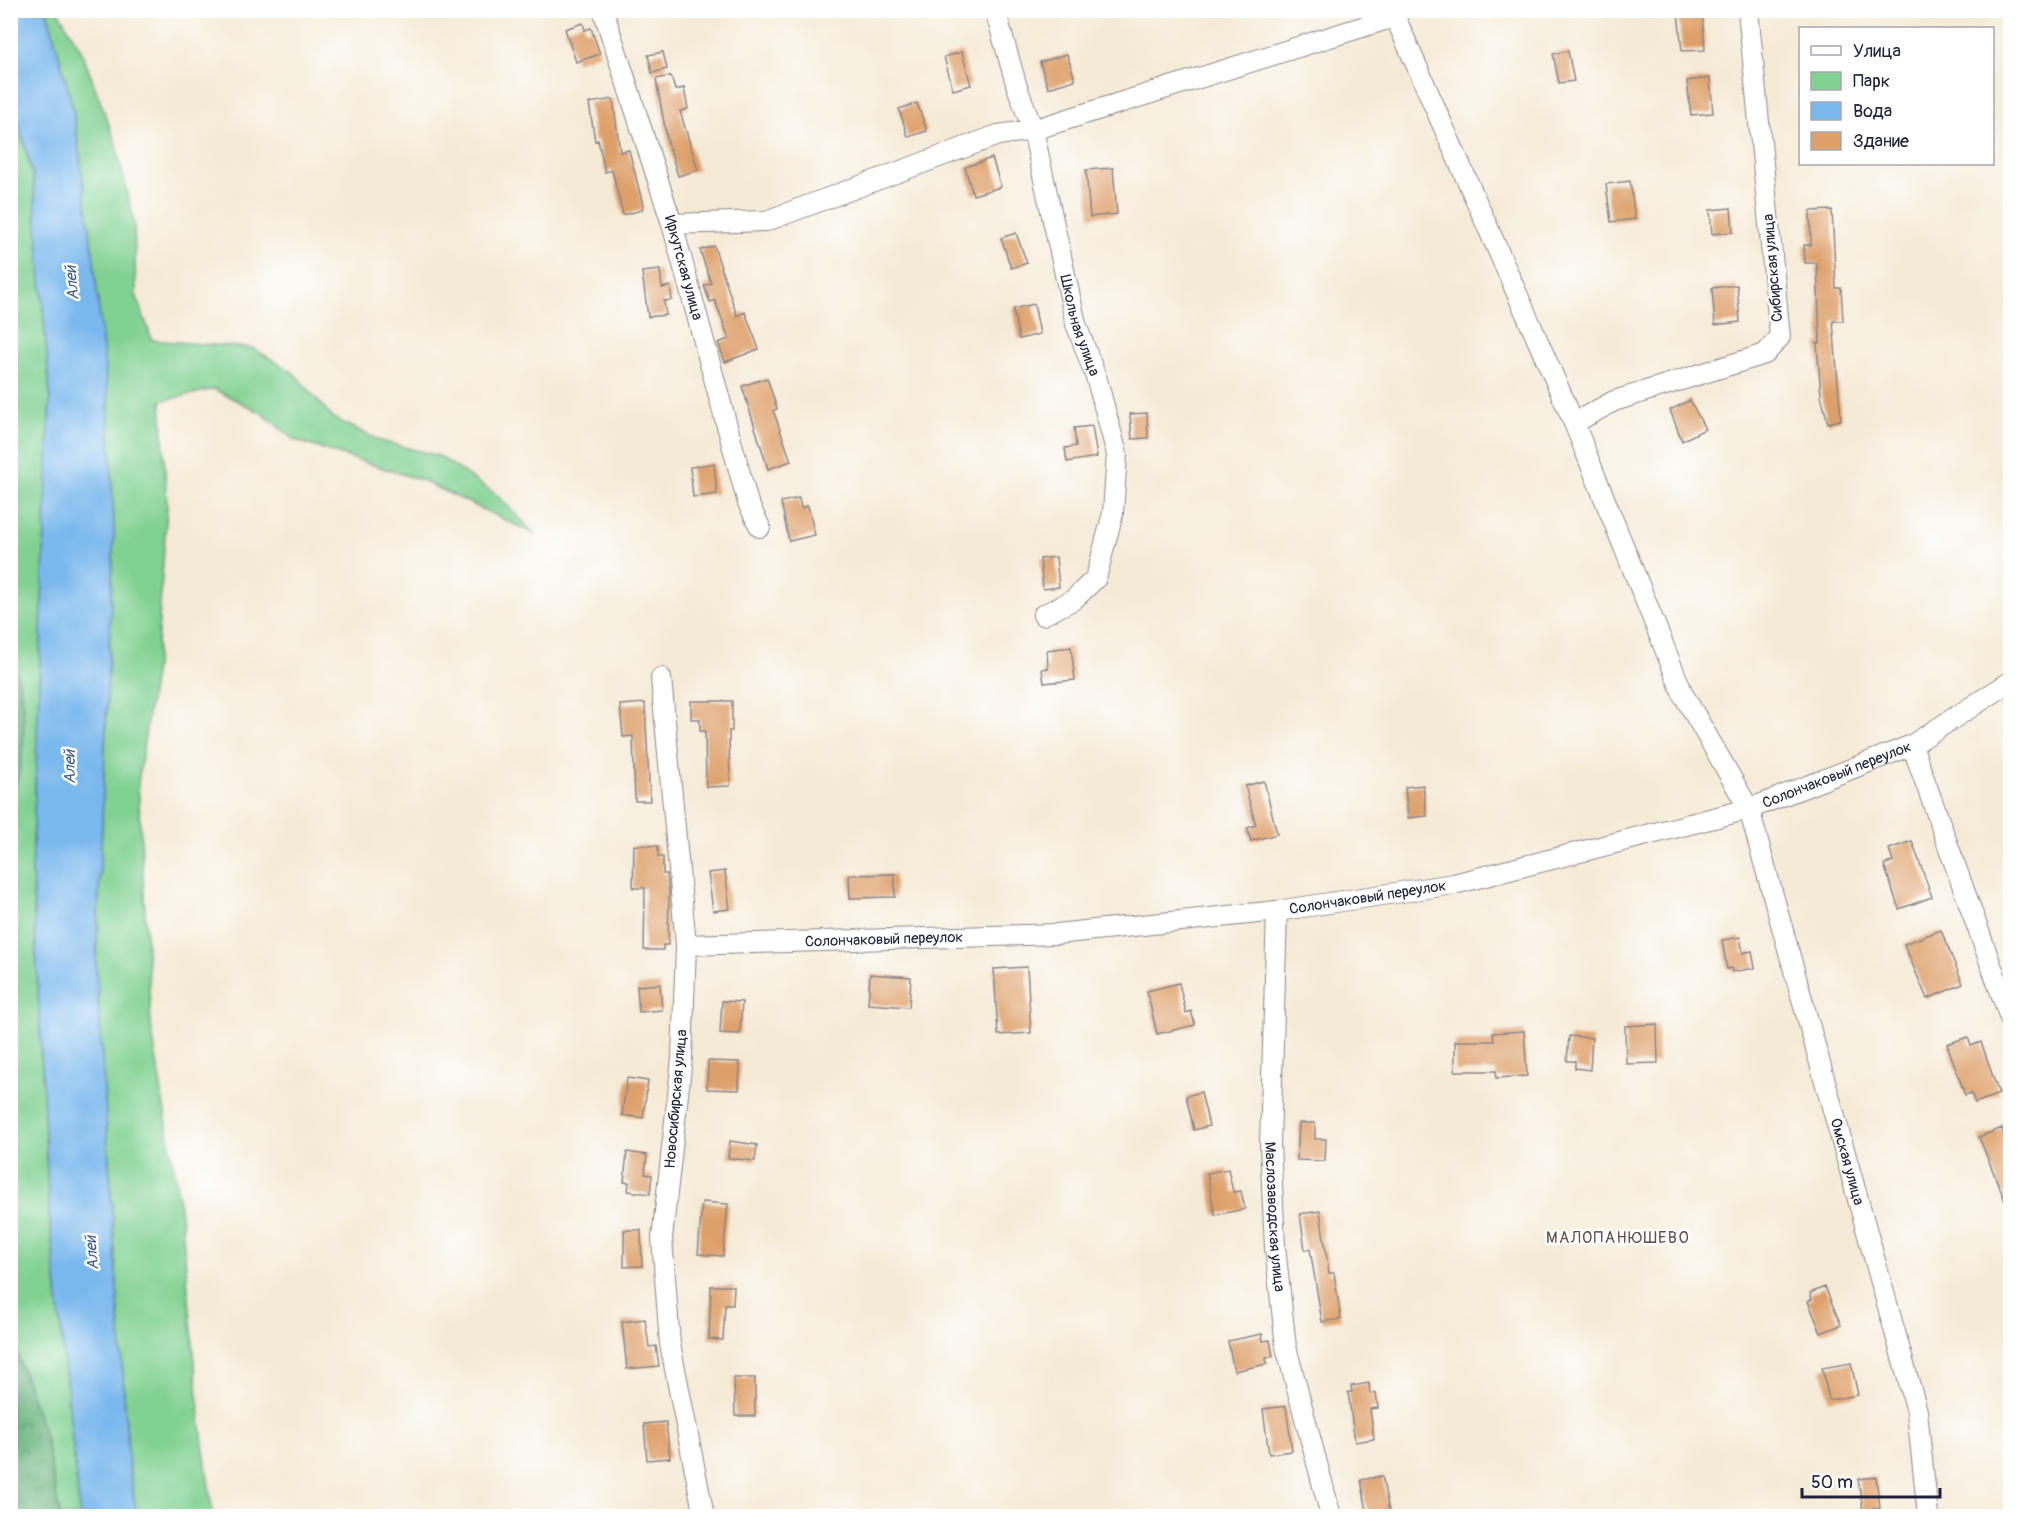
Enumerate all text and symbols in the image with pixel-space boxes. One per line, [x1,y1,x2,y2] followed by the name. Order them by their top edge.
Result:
[1799,27,1994,165] legend
[1853,40,1901,63] text: Улица
[1853,70,1890,93] text: Парк
[1853,100,1892,123] text: Вода
[1853,130,1909,153] text: Здание
[660,213,707,322] street label: Иркутская улица
[1759,213,1787,323] street label: Сибирская улица
[60,264,83,301] water label: Алей
[1056,273,1104,379] street label: Школьная улица
[1760,737,1914,812] street label: Солончаковый переулок
[60,748,80,784] water label: Алей
[1288,876,1448,919] street label: Солончаковый переулок
[805,927,964,951] street label: Солончаковый переулок
[660,1029,692,1169] street label: Новосибирская улица
[1826,1116,1869,1207] street label: Омская улица
[1260,1141,1289,1293] street label: Маслозаводская улица
[1546,1228,1690,1248] district label: МАЛОПАНЮШЕВО
[80,1234,103,1271] water label: Алей
[1802,1461,1940,1499] scale bar
[1811,1471,1853,1494] text: 50 m

